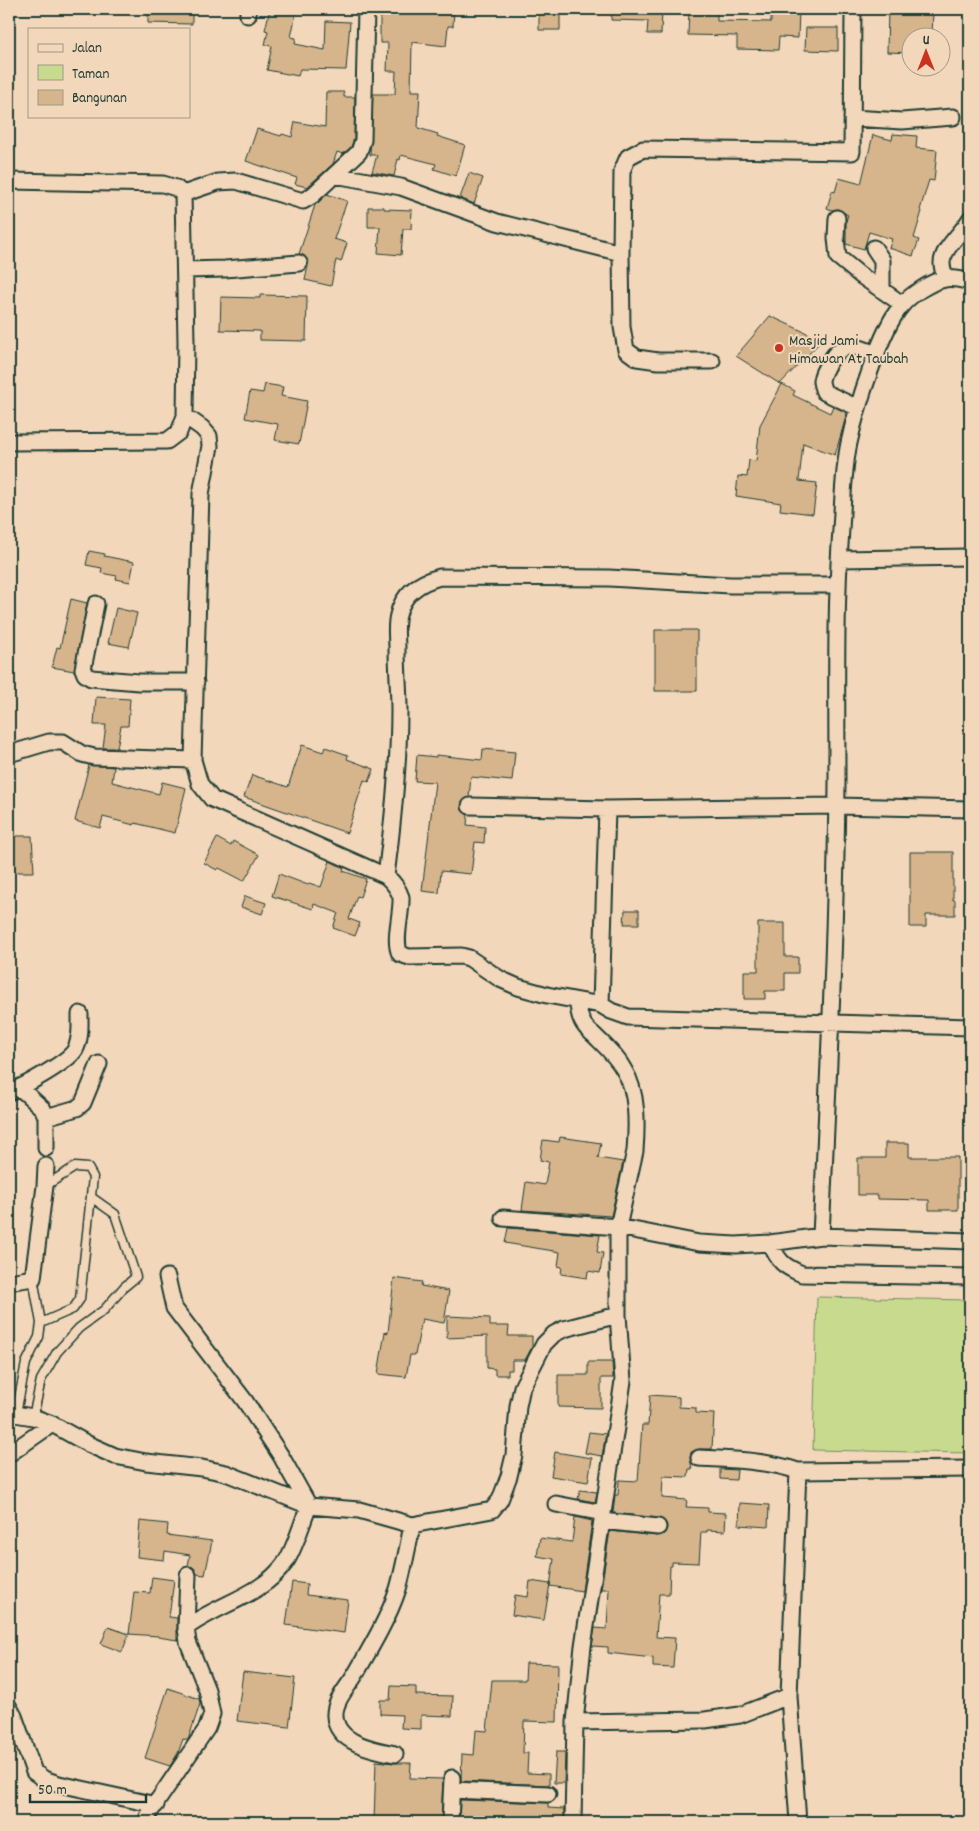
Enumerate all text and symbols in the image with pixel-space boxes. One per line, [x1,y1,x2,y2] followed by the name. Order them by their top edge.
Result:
[28,28,190,118] legend
[902,28,952,78] north arrow
[923,31,930,51] text: U
[72,38,102,60] text: Jalan
[72,64,109,86] text: Taman
[72,88,127,110] text: Bangunan
[789,330,908,371] place label: Masjid Jami Himawan At Taubah
[773,342,785,354] marker: Masjid Jami Himawan At Taubah
[30,1771,146,1803] scale bar
[38,1780,67,1802] text: 50 m

